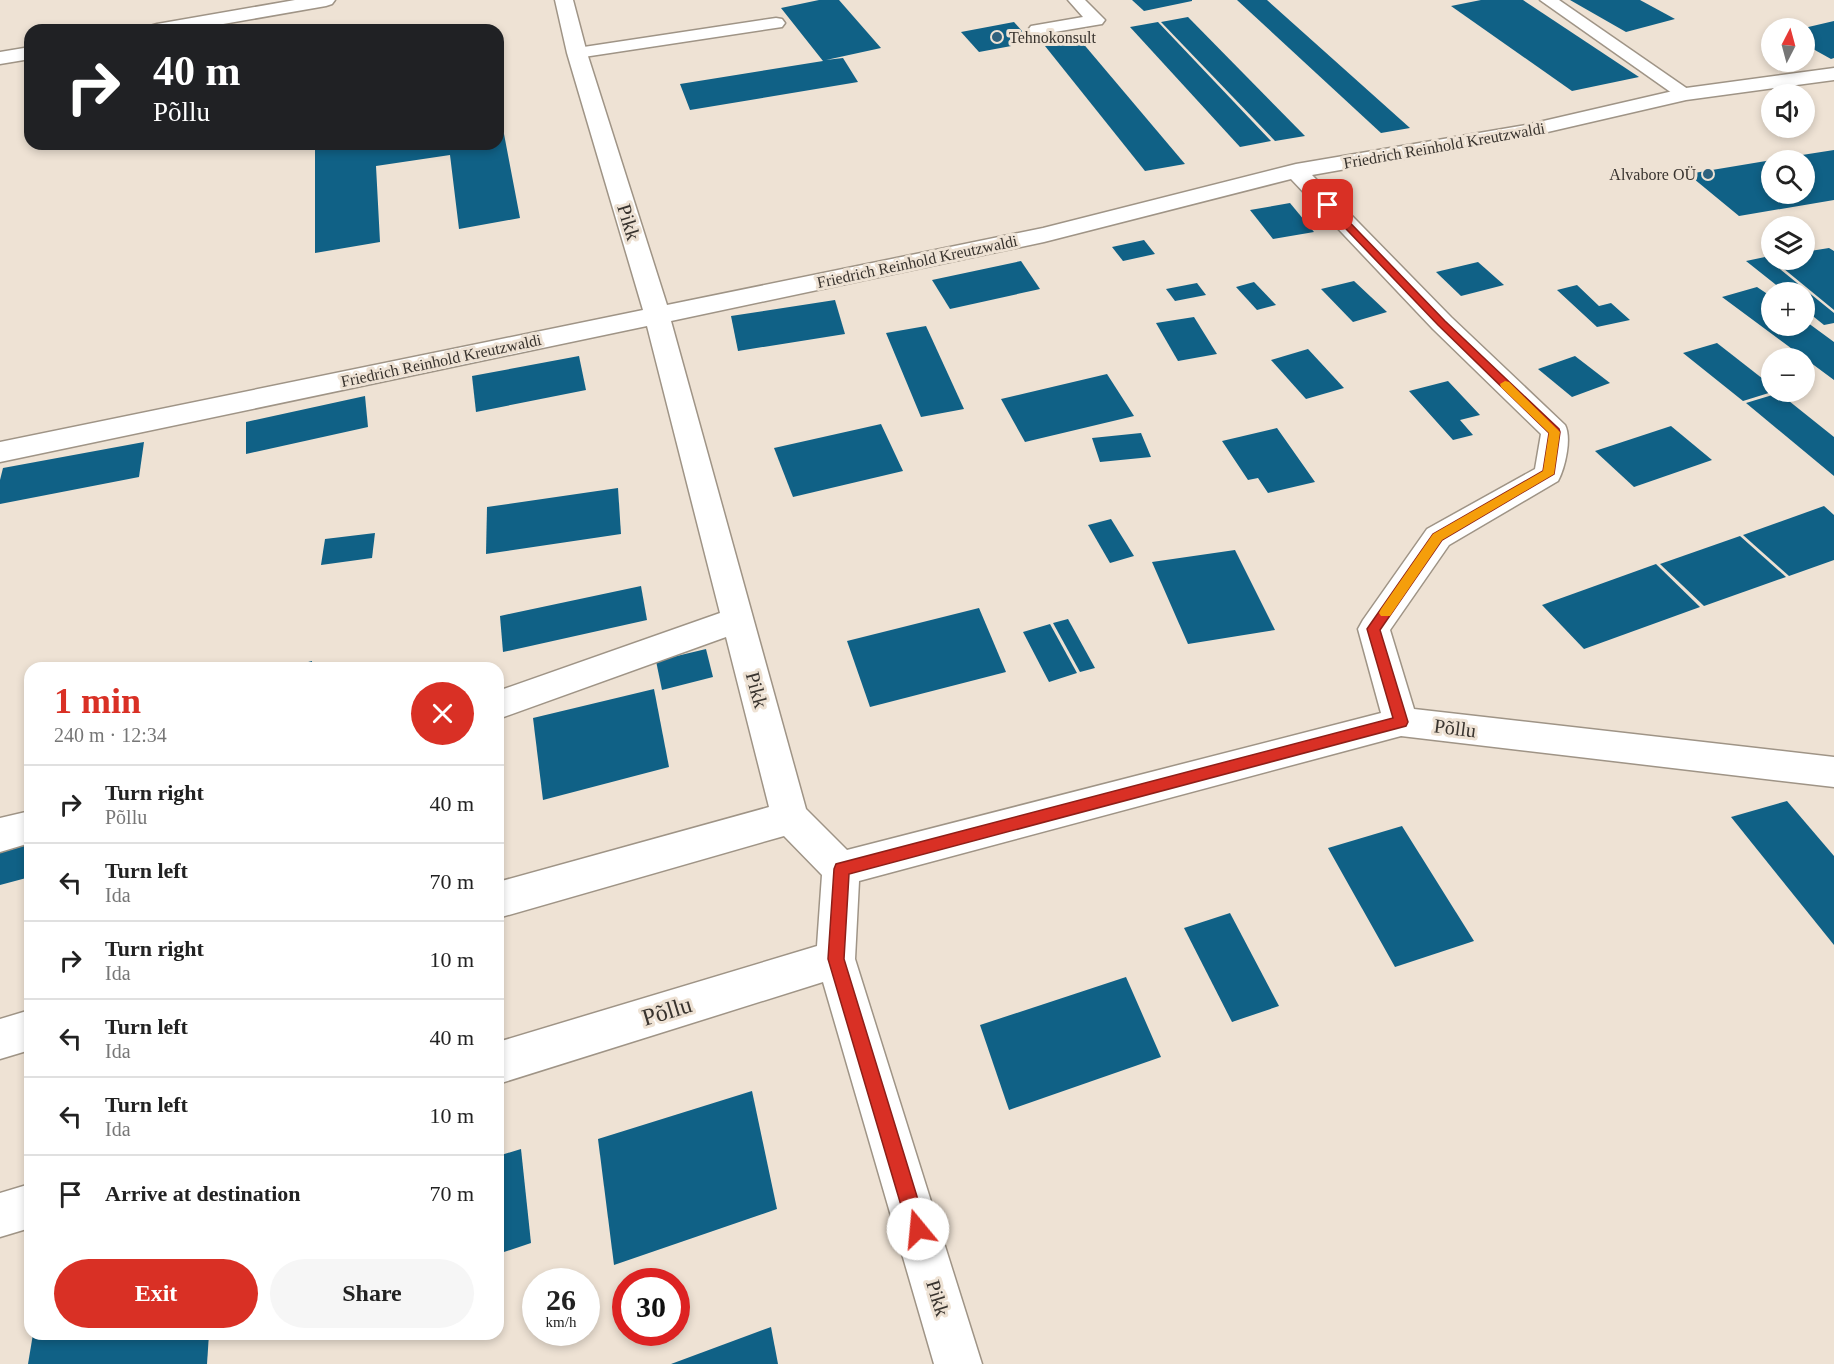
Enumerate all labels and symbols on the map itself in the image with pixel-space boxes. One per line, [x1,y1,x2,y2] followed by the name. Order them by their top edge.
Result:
[1761,18,1815,72] north arrow
[1009,29,1096,46] place label: Tehnokonsult
[990,30,1004,44] marker: Tehnokonsult
[1342,119,1547,172] street label: Friedrich Reinhold Kreutzwaldi
[1609,166,1696,183] place label: Alvabore OÜ
[1701,167,1715,181] marker: Alvabore OÜ
[1302,179,1353,230] pin
[613,201,645,243] street label: Pikk
[815,232,1019,291] street label: Friedrich Reinhold Kreutzwaldi
[339,331,543,390] street label: Friedrich Reinhold Kreutzwaldi
[742,669,772,711] street label: Pikk
[1433,715,1477,741] street label: Põllu
[639,991,695,1031] street label: Põllu
[886,1197,950,1261] position arrow
[612,1268,690,1346] speed limit sign: 30
[922,1277,954,1319] street label: Pikk

